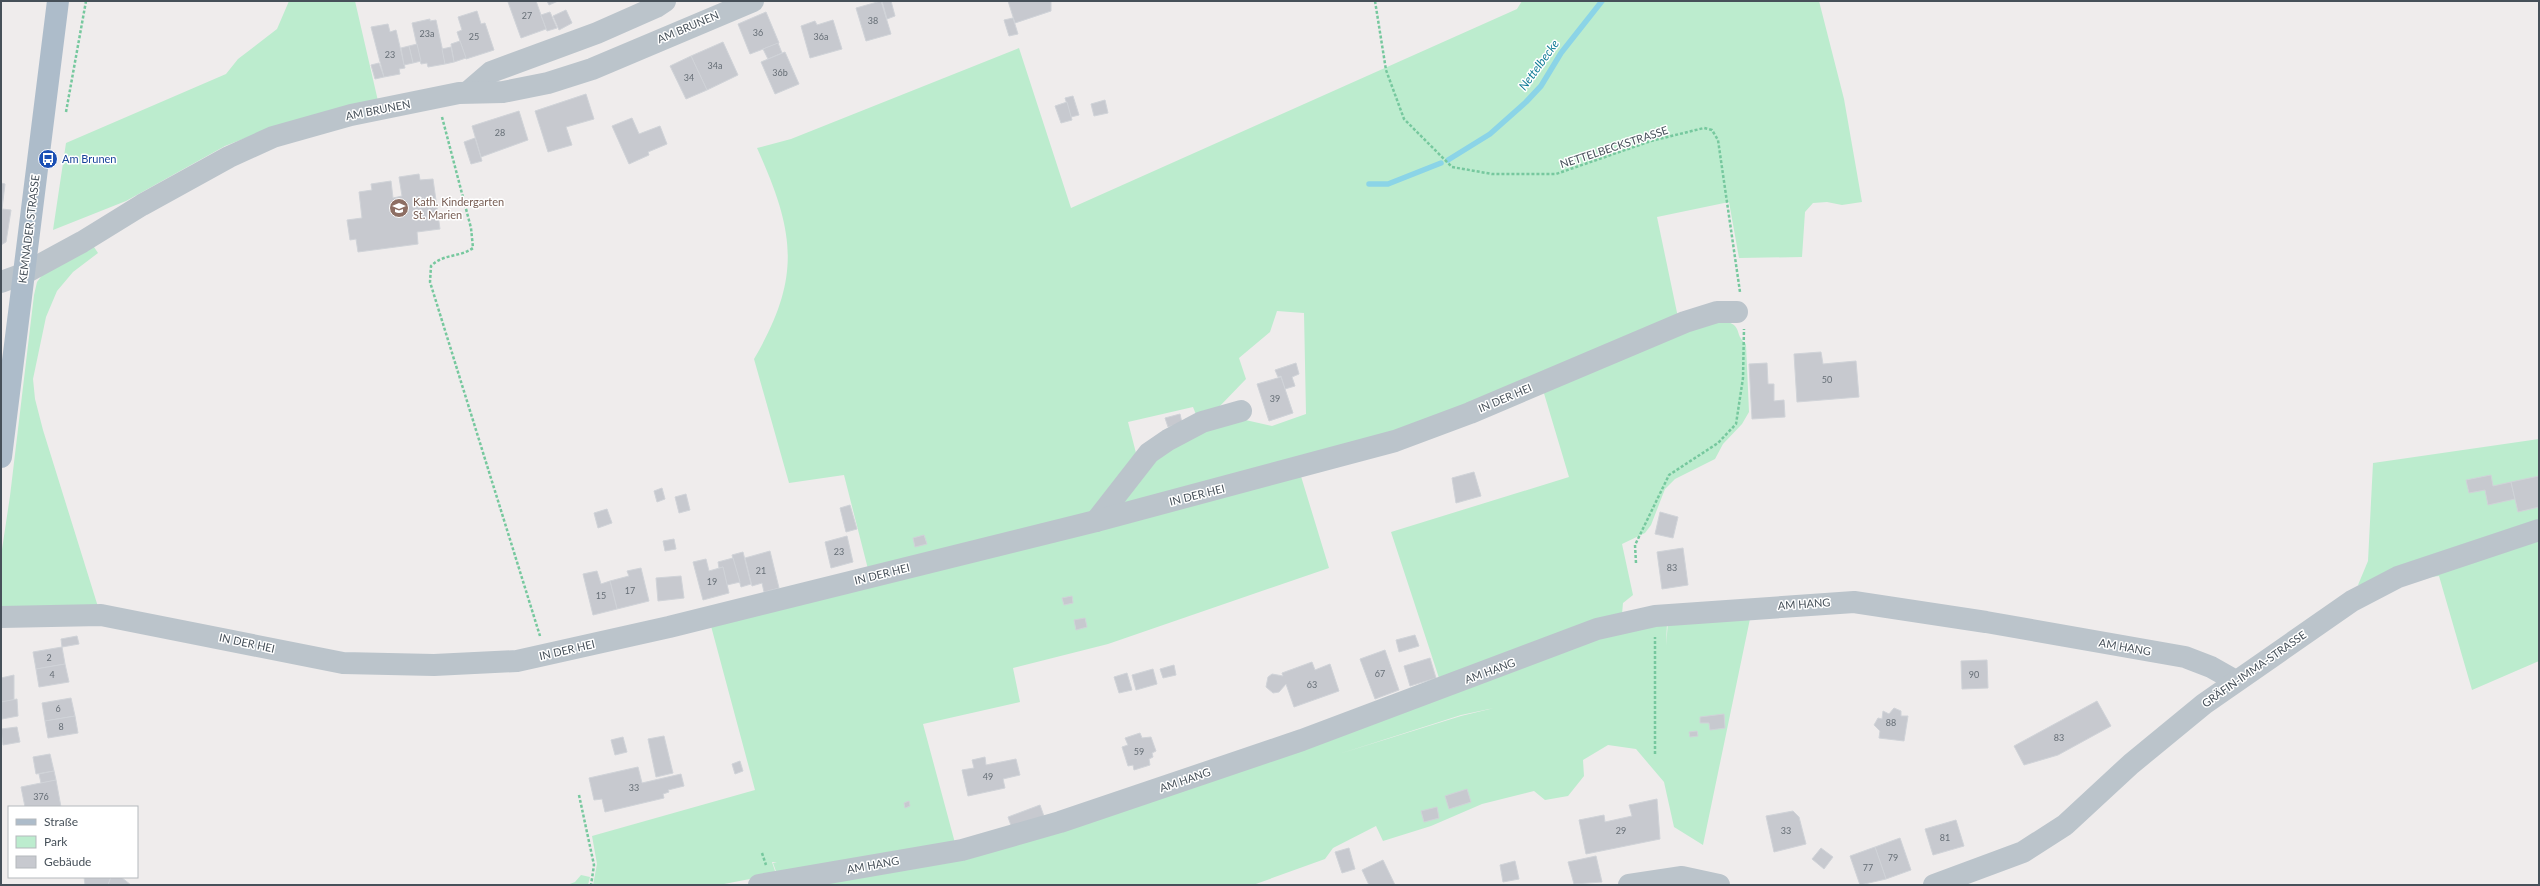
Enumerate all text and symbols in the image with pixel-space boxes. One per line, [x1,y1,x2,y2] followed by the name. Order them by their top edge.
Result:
[655,8,721,45] street label: AM BRUNEN
[522,10,532,21] house number: 27
[868,15,878,26] house number: 38
[753,27,763,38] house number: 36
[420,28,434,39] house number: 23a
[469,31,479,42] house number: 25
[814,31,828,42] house number: 36a
[1515,36,1562,93] water label: Nettelbecke
[385,49,395,60] house number: 23
[708,60,722,71] house number: 34a
[772,67,788,78] house number: 36b
[684,72,694,83] house number: 34
[344,97,411,122] street label: AM BRUNEN
[1558,123,1669,170] street label: NETTELBECKSTRASSE
[495,127,505,138] house number: 28
[37,148,59,170] bus stop icon: Am Brunen
[62,152,117,165] place label: Am Brunen
[15,174,42,284] street label: KEMNADER STRASSE
[413,195,504,221] place label: Kath. Kindergarten St. Marien
[388,197,410,219] school or university icon: Kath. Kindergarten St. Marien
[1822,374,1832,385] house number: 50
[1476,381,1533,415] street label: IN DER HEI
[1270,393,1280,404] house number: 39
[1168,481,1226,508] street label: IN DER HEI
[834,546,844,557] house number: 23
[853,560,911,587] street label: IN DER HEI
[1667,562,1677,573] house number: 83
[756,565,766,576] house number: 21
[707,576,717,587] house number: 19
[625,585,635,596] house number: 17
[596,590,606,601] house number: 15
[1777,595,1831,612] street label: AM HANG
[2199,628,2308,710] street label: GRÄFIN-IMMA-STRASSE
[218,630,276,655] street label: IN DER HEI
[2098,636,2152,657] street label: AM HANG
[538,637,596,662] street label: IN DER HEI
[46,652,52,663] house number: 2
[1463,655,1517,686] street label: AM HANG
[1375,668,1385,679] house number: 67
[49,669,55,680] house number: 4
[1969,669,1979,680] house number: 90
[1307,679,1317,690] house number: 63
[55,703,61,714] house number: 6
[1886,717,1896,728] house number: 88
[58,721,64,732] house number: 8
[2054,732,2064,743] house number: 83
[1134,746,1144,757] house number: 59
[1158,765,1212,794] street label: AM HANG
[983,771,993,782] house number: 49
[629,782,639,793] house number: 33
[33,791,49,802] house number: 376
[8,806,138,878] legend
[44,814,78,829] text: Straße
[1616,825,1626,836] house number: 29
[1781,825,1791,836] house number: 33
[1940,832,1950,843] house number: 81
[44,834,68,849] text: Park
[1888,852,1898,863] house number: 79
[44,854,91,869] text: Gebäude
[846,854,900,875] street label: AM HANG
[1863,862,1873,873] house number: 77

